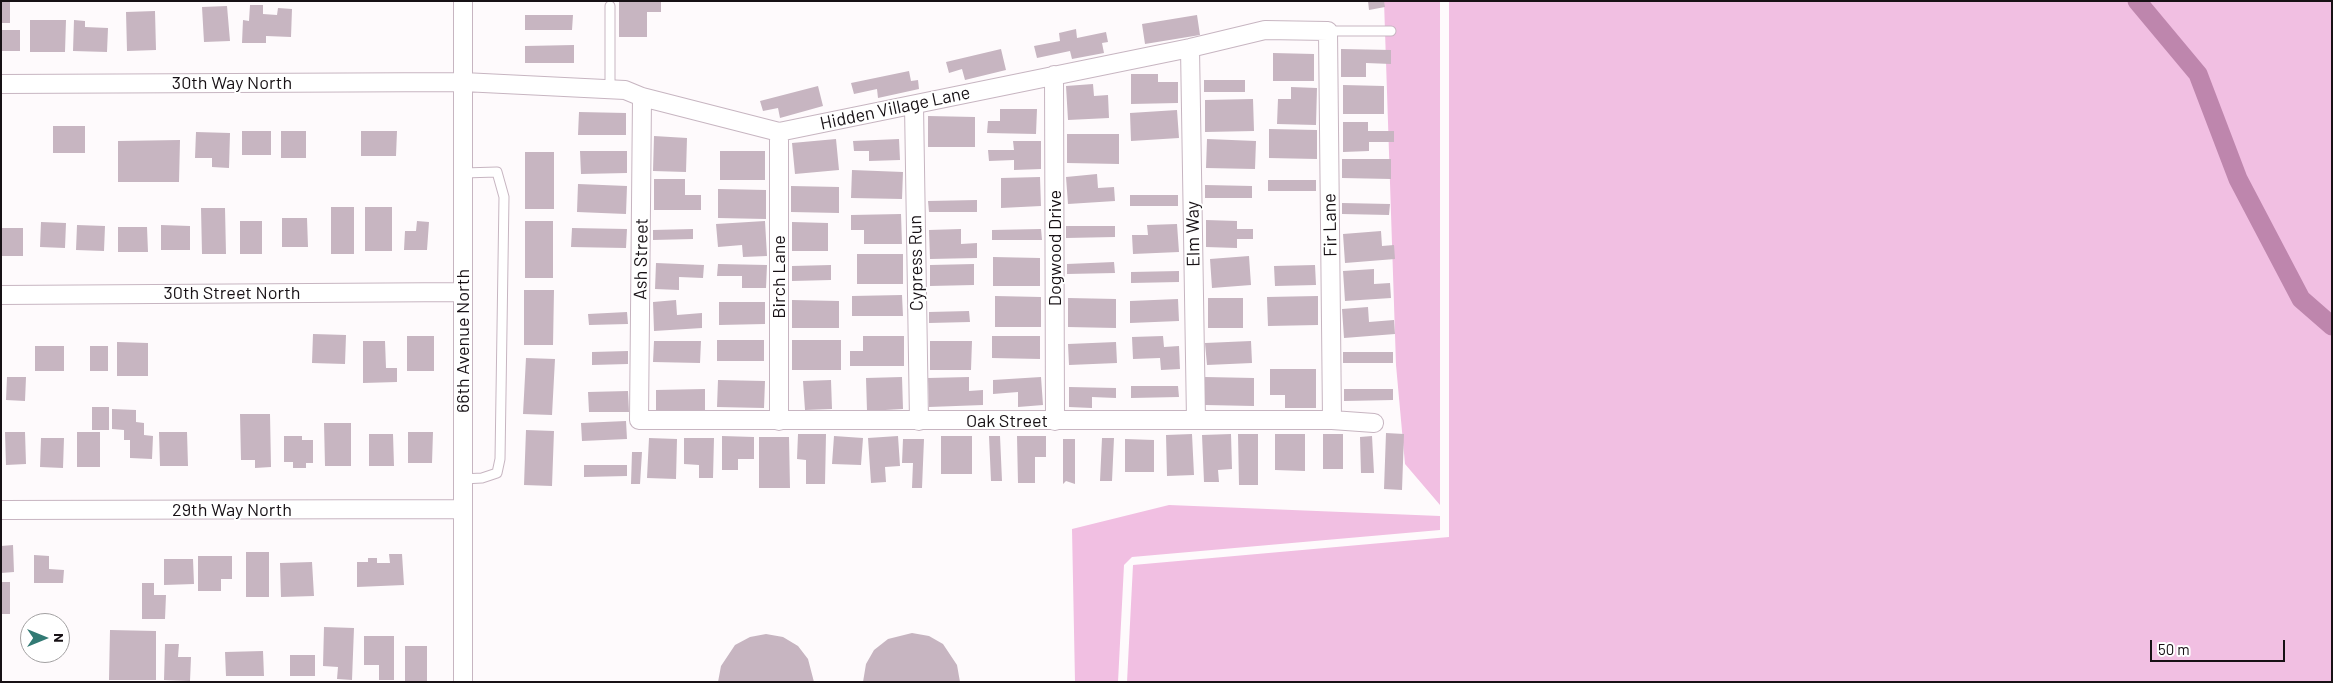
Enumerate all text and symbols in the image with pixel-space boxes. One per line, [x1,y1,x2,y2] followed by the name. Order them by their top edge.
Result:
[172,72,292,94] street label: 30th Way North
[818,82,972,134] street label: Hidden Village Lane
[1044,190,1066,306] street label: Dogwood Drive
[1319,193,1341,257] street label: Fir Lane
[1182,201,1204,267] street label: Elm Way
[904,215,928,311] street label: Cypress Run
[629,218,653,300] street label: Ash Street
[768,235,790,319] street label: Birch Lane
[452,269,474,413] street label: 66th Avenue North
[163,282,301,304] street label: 30th Street North
[966,410,1048,432] street label: Oak Street
[172,499,292,521] street label: 29th Way North
[20,613,70,663] north arrow
[2153,630,2288,662] scale bar
[51,633,68,643] text: N
[2158,640,2190,658] text: 50 m

